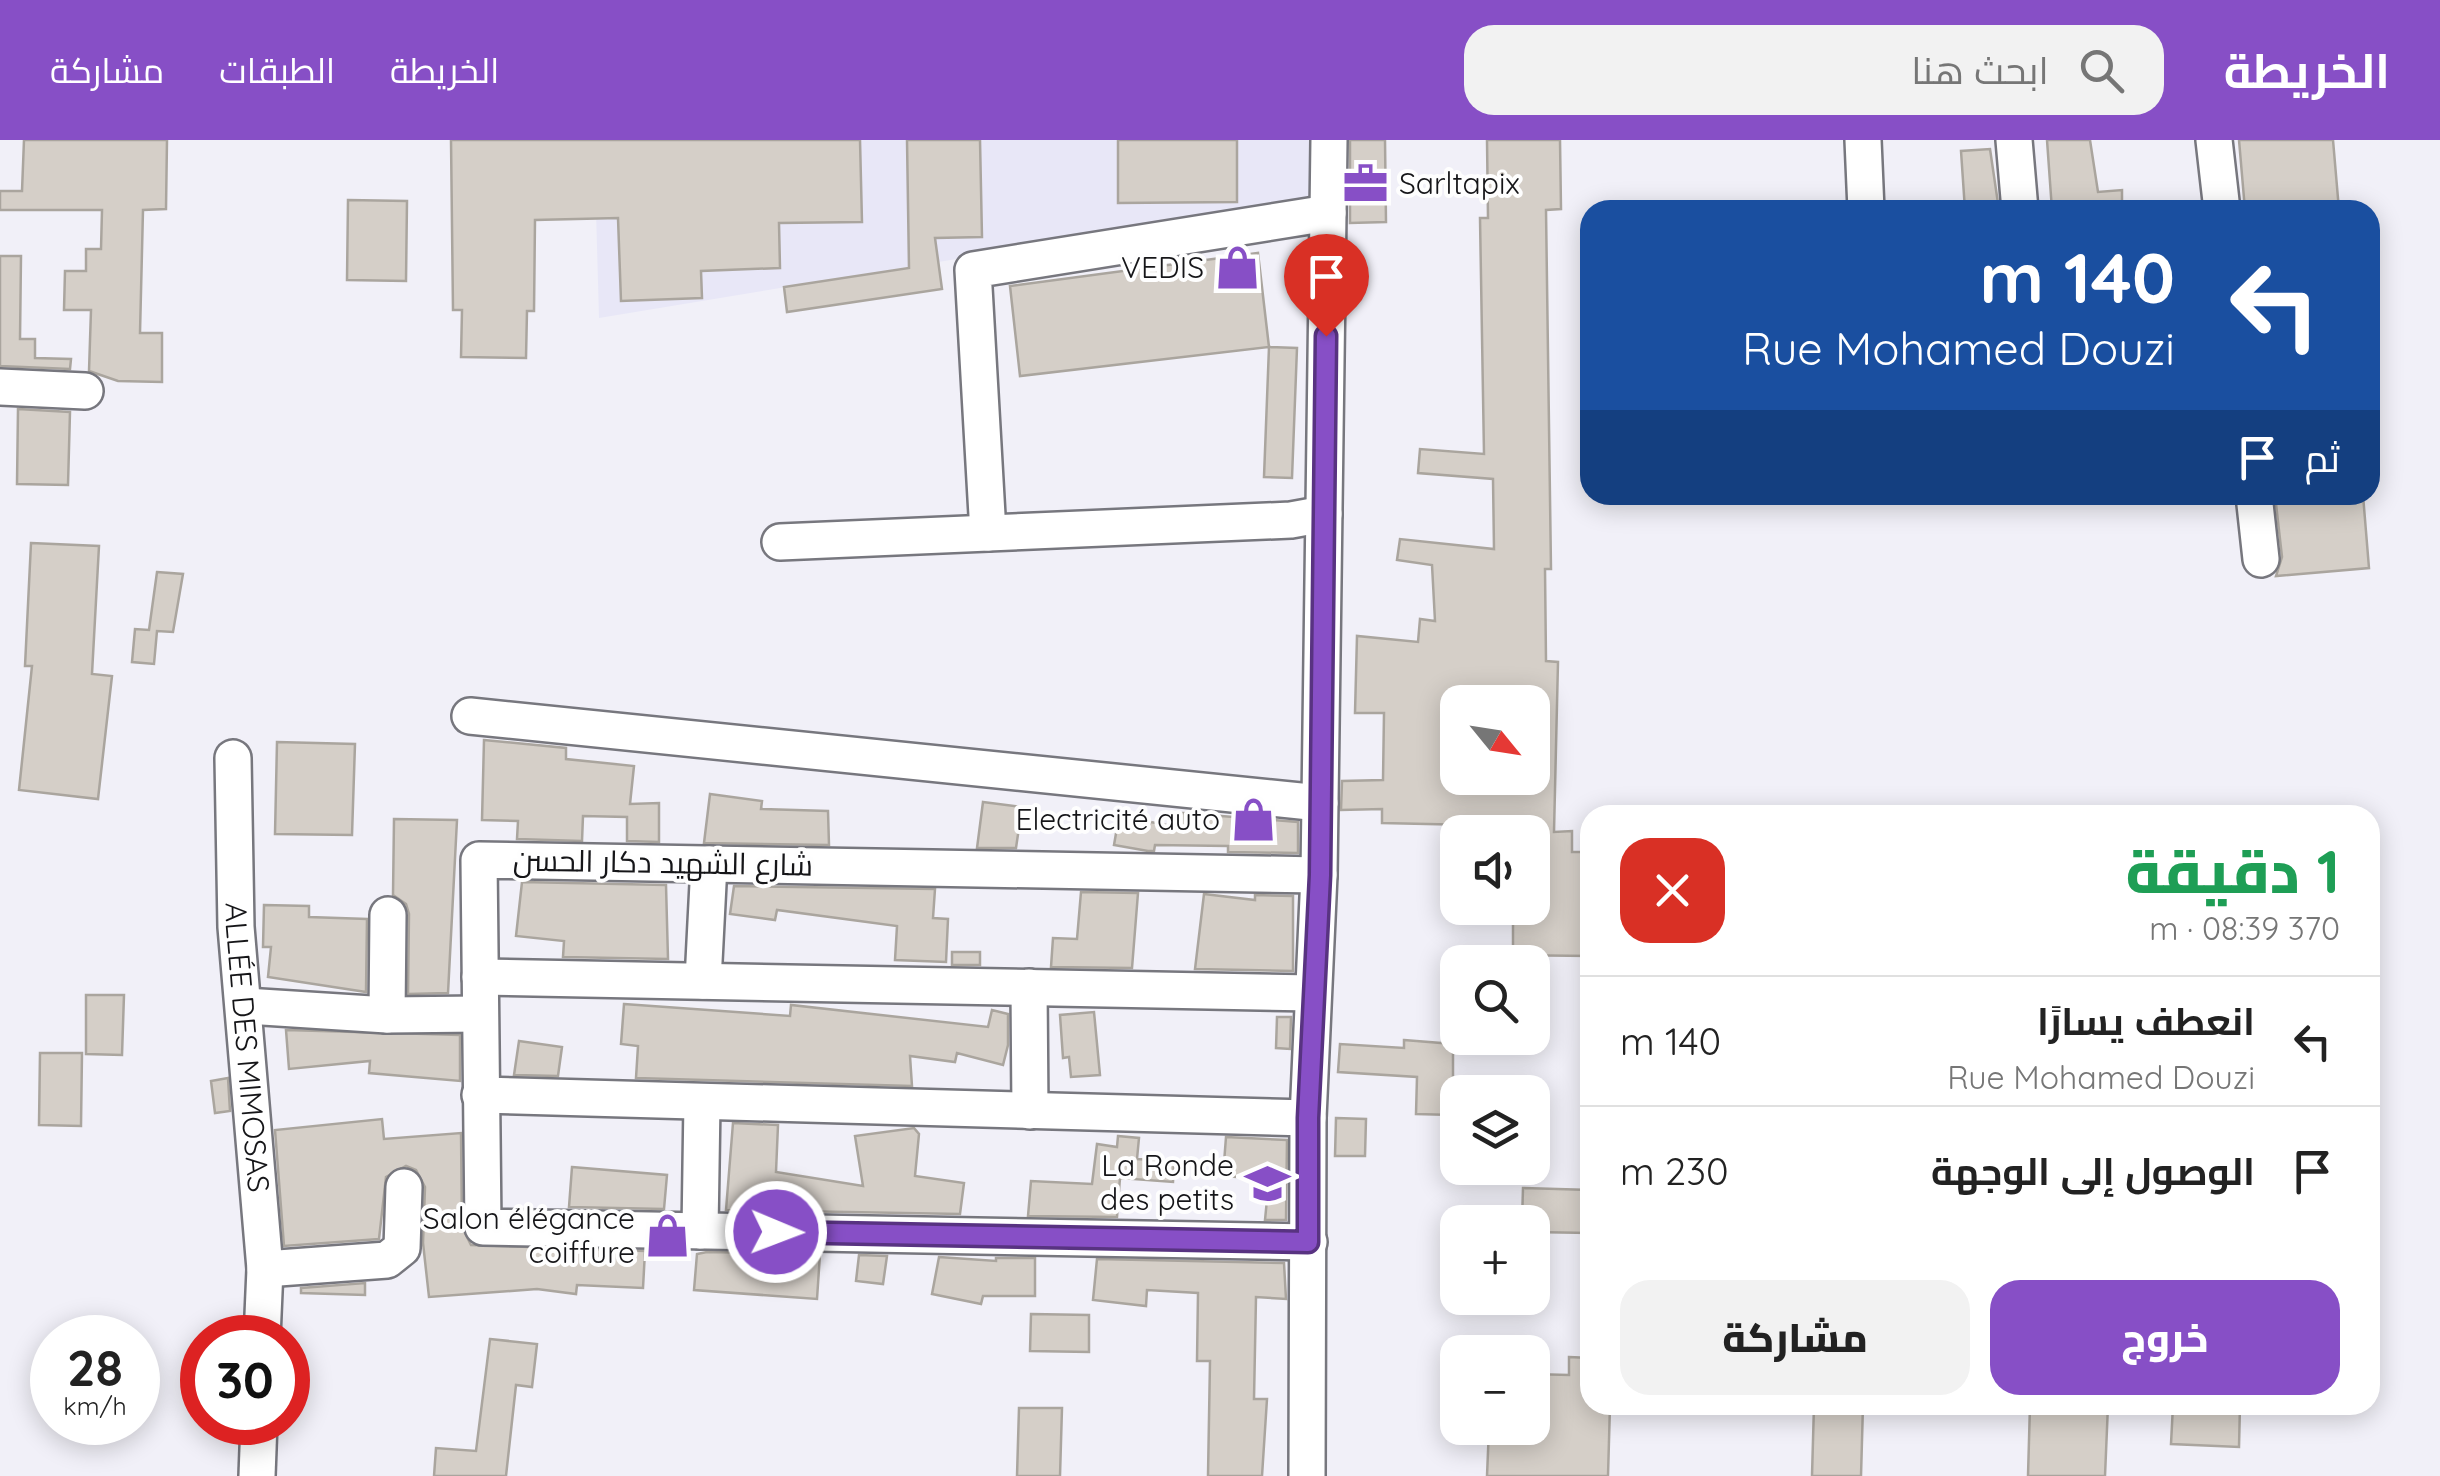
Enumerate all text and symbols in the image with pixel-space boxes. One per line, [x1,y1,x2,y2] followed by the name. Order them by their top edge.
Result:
[1464,25,2164,115] search box
[2224,40,2390,100] text: الخريطة
[2074,43,2129,98] icon: search
[1911,46,2049,94] text: ابحث هنا
[50,48,164,92] text: مشاركة
[219,48,335,92] text: الطبقات
[390,48,499,92] text: الخريطة
[1342,160,1390,208] office icon: Sarltapix
[1399,164,1520,202] place label: Sarltapix
[1979,233,2175,321] text: 140 m
[1284,234,1369,337] pin
[2210,240,2340,370] icon: left
[1213,244,1261,292] shop icon: VEDIS
[1121,248,1204,286] place label: VEDIS
[1299,249,1354,304] icon: arrive
[1742,320,2175,376] text: Rue Mohamed Douzi
[2230,430,2285,485] icon: arrive
[2305,434,2340,482] text: ثم
[1440,685,1550,795] north arrow
[1440,685,1550,1445] map controls
[1229,796,1277,844] shop icon: Electricité auto
[1016,800,1220,838] place label: Electricité auto
[1440,815,1550,925] button: sound
[2126,833,2340,908] text: 1 دقيقة
[1620,838,1725,943] button: close
[513,840,813,886] street label: شارع الشهيد دكار الحسن
[218,902,278,1194] street label: ALLÉE DES MIMOSAS
[2149,908,2340,948] text: 370 m · 08:39
[1440,945,1550,1055] button: search
[2037,997,2255,1045] text: انعطف يسارًا
[2285,1014,2340,1069] icon: left
[1620,1017,1721,1065] text: 140 m
[1947,1057,2255,1097] text: Rue Mohamed Douzi
[1440,1075,1550,1185] button: layers
[2285,1144,2340,1199] icon: arrive
[1100,1146,1234,1218] place label: La Ronde des petits
[1620,1147,1729,1195] text: 230 m
[1931,1147,2255,1195] text: الوصول إلى الوجهة
[1243,1159,1291,1207] school or university icon: La Ronde des petits
[724,1180,828,1284] position arrow
[423,1199,635,1271] place label: Salon élégance coiffure
[1440,1205,1550,1315] button: +
[644,1212,692,1260] shop icon: Salon élégance coiffure
[1620,1280,1970,1395] button: مشاركة
[1990,1280,2340,1395] button: خروج
[180,1315,310,1445] speed limit sign: 30
[1440,1335,1550,1445] button: −
[67,1336,123,1399] text: 28
[63,1390,127,1421] text: km/h

